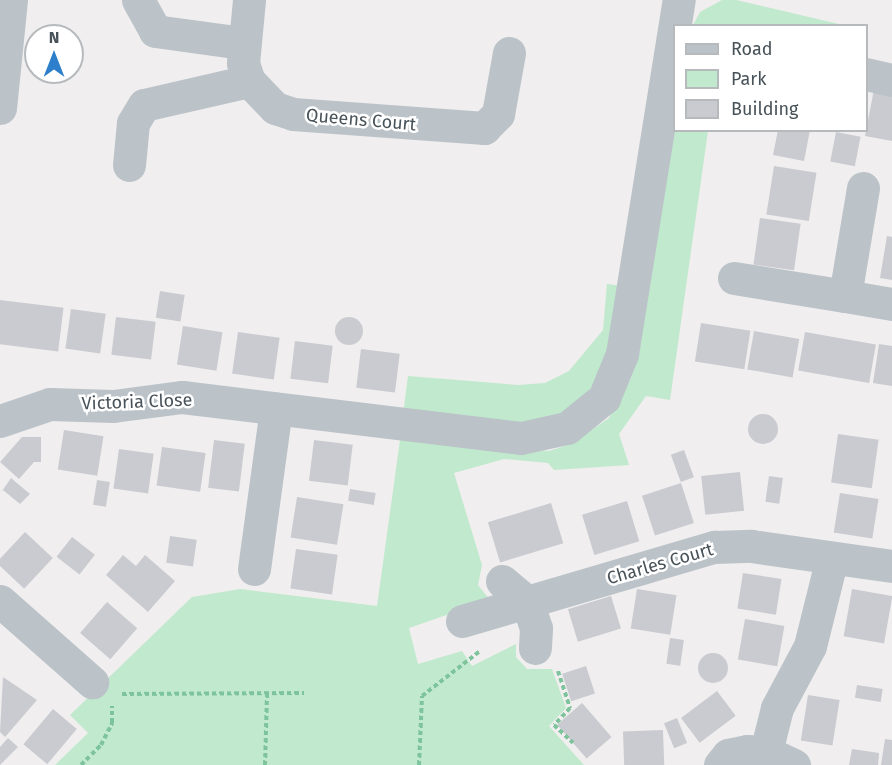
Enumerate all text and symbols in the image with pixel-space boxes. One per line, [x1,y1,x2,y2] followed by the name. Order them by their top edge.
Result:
[24,24,84,84] north arrow
[673,24,868,132] legend
[49,28,59,47] text: N
[731,38,773,60] text: Road
[731,68,766,90] text: Park
[731,98,798,120] text: Building
[305,104,417,136] street label: Queens Court
[81,389,193,415] street label: Victoria Close
[604,539,716,589] street label: Charles Court

